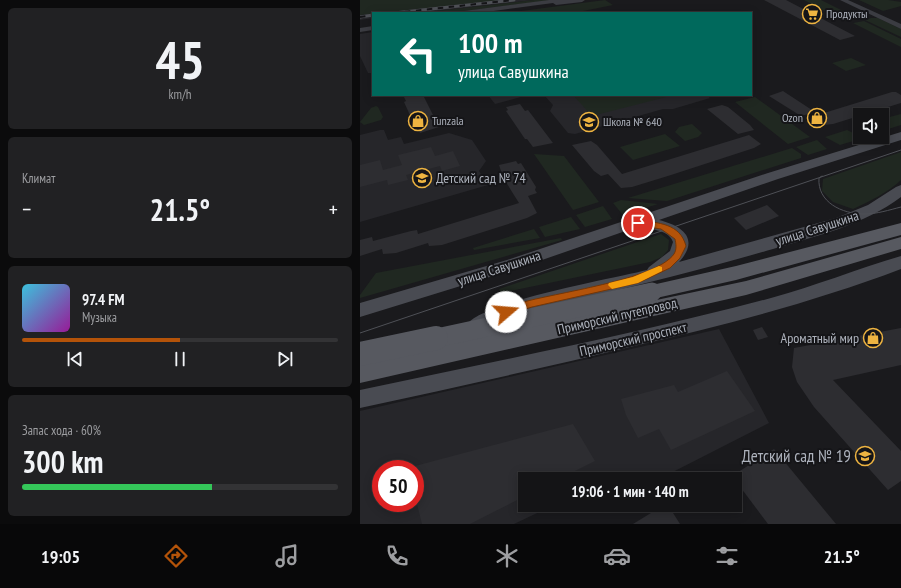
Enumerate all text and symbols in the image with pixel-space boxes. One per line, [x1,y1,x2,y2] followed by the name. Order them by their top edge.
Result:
[801,3,823,25] supermarket icon: Продукты
[826,6,867,21] place label: Продукты
[458,24,522,61] text: 100 m
[155,26,205,93] text: 45
[392,28,444,80] icon: left
[458,60,569,83] text: улица Савушкина
[168,86,192,103] text: km/h
[806,107,828,129] shop icon: Ozon
[853,108,889,144] map controls
[853,108,889,144] button: sound
[407,110,429,132] shop icon: Tunzala
[782,110,803,125] place label: Ozon
[578,111,600,133] school or university icon: Школа № 640
[432,113,464,128] place label: Tunzala
[603,114,662,129] place label: Школа № 640
[411,167,433,189] school or university icon: Детский сад № 74
[436,169,527,187] place label: Детский сад № 74
[22,170,55,187] text: Климат
[150,190,210,229] text: 21.5°
[22,195,31,223] text: −
[329,195,338,223] text: +
[621,206,655,240] pin
[773,206,861,250] street label: улица Савушкина
[627,212,649,234] icon: arrive
[455,246,543,290] street label: улица Савушкина
[82,290,125,309] text: 97.4 FM
[485,291,527,333] position arrow
[555,293,679,339] street label: Приморский путепровод
[82,309,117,326] text: Музыка
[578,318,689,360] street label: Приморский проспект
[862,327,884,349] shop icon: Ароматный мир
[781,329,859,347] place label: Ароматный мир
[64,348,86,370] icon: previous
[169,348,191,370] icon: pause
[274,348,296,370] icon: next
[22,422,101,439] text: Запас хода · 60%
[22,442,103,481] text: 300 km
[742,445,851,467] place label: Детский сад № 19
[854,445,876,467] school or university icon: Детский сад № 19
[372,460,424,512] speed limit sign: 50
[571,482,689,501] text: 19:06 · 1 мин · 140 m
[162,542,190,570] icon: directions
[273,542,301,570] icon: music
[383,542,411,570] icon: phone
[493,542,521,570] icon: climate
[603,542,631,570] icon: car
[713,542,741,570] icon: filters
[41,545,80,568] text: 19:05
[824,545,860,568] text: 21.5°

